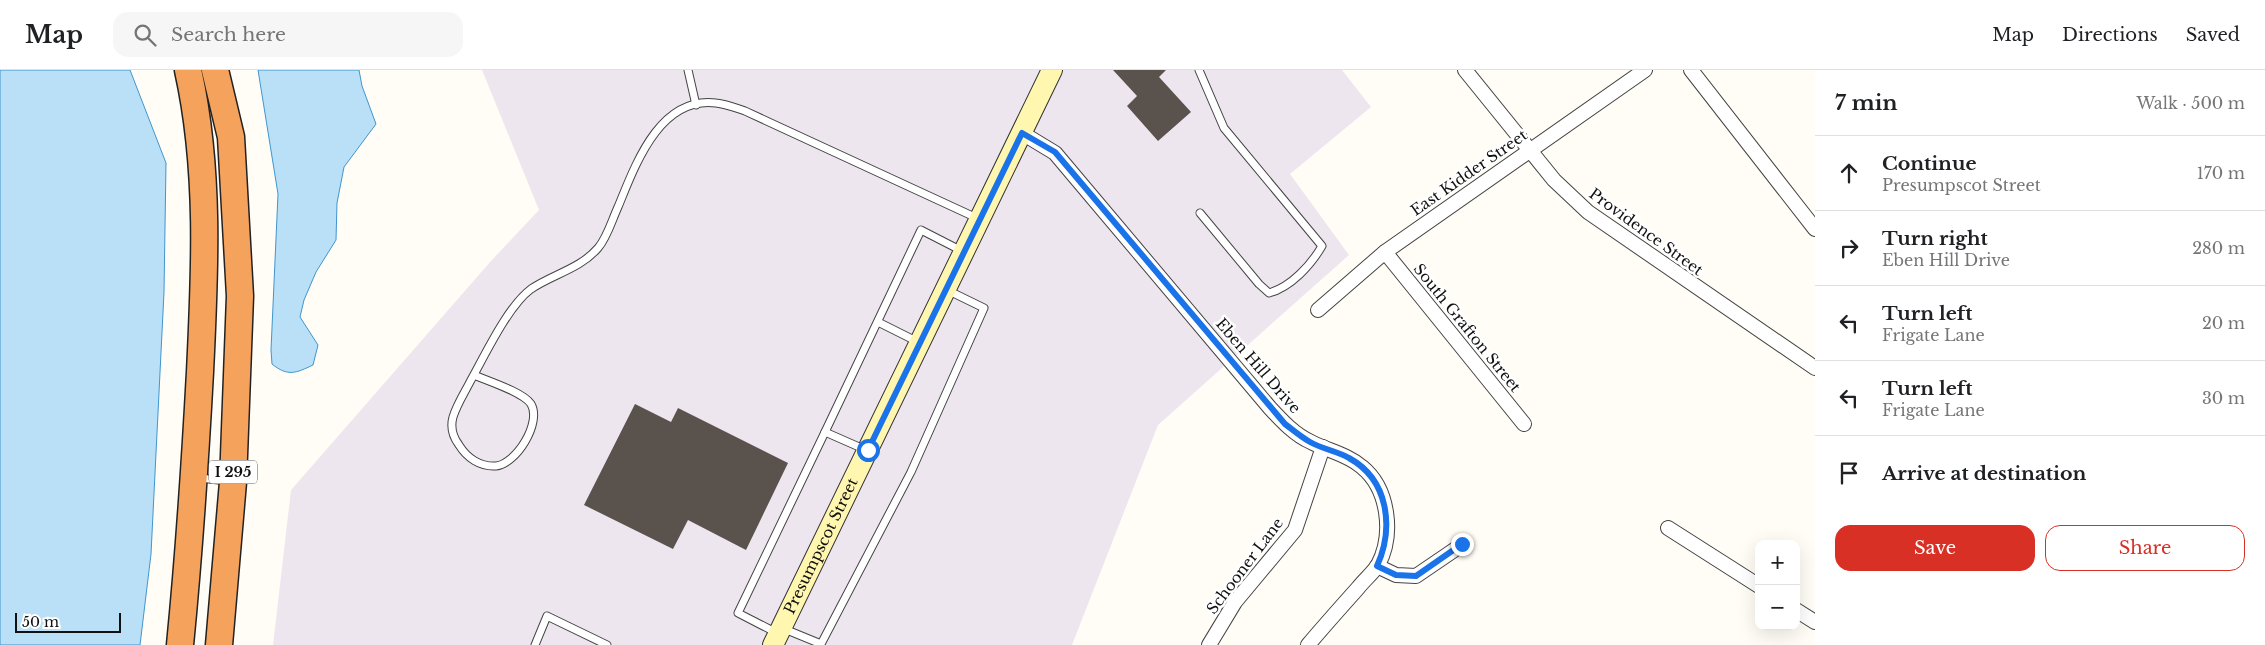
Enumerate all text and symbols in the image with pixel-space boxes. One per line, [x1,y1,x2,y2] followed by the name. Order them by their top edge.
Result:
[113,12,463,57] search box
[25,20,83,49] text: Map
[131,21,159,49] icon: search
[171,23,286,46] text: Search here
[1992,24,2034,46] text: Map
[2062,24,2158,46] text: Directions
[2186,24,2240,46] text: Saved
[1835,90,1898,116] text: 7 min
[2136,93,2245,113] text: Walk · 500 m
[1407,125,1531,220] street label: East Kidder Street
[1882,152,1977,175] text: Continue
[1835,159,1863,187] icon: ahead
[2197,163,2245,183] text: 170 m
[1882,175,2041,195] text: Presumpscot Street
[1586,184,1707,279] street label: Providence Street
[1882,227,1988,250] text: Turn right
[1835,234,1863,262] icon: right
[2192,238,2245,258] text: 280 m
[1882,250,2010,270] text: Eben Hill Drive
[1410,260,1525,396] street label: South Grafton Street
[1882,302,1973,325] text: Turn left
[1835,309,1863,337] icon: left
[2202,313,2245,333] text: 20 m
[1212,314,1305,417] street label: Eben Hill Drive
[1882,325,1985,345] text: Frigate Lane
[1882,377,1973,400] text: Turn left
[1835,384,1863,412] icon: left
[2202,388,2245,408] text: 30 m
[1882,400,1985,420] text: Frigate Lane
[857,439,880,462] route start
[1835,459,1863,487] icon: arrive
[209,461,257,484] road number: I 295
[1882,462,2086,485] text: Arrive at destination
[780,474,862,617] street label: Presumpscot Street
[1202,514,1287,618] street label: Schooner Lane
[1835,525,2035,571] button: Save
[2045,525,2245,571] button: Share
[1451,533,1474,556] route end
[1755,540,1800,630] map controls
[1755,540,1800,585] button: +
[1755,585,1800,630] button: −
[15,610,121,633] scale bar
[22,613,59,631] text: 50 m

